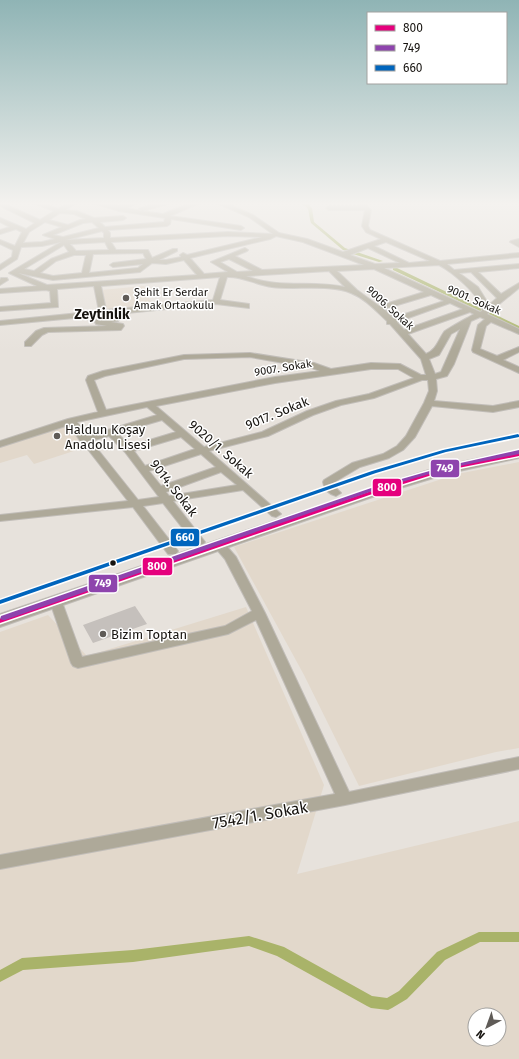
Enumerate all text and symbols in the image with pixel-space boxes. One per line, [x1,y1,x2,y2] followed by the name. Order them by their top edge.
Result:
[367,12,507,84] legend
[403,21,423,35] text: 800
[403,41,420,55] text: 749
[403,61,423,75] text: 660
[445,282,503,318] street label: 9001. Sokak
[364,283,417,333] street label: 9006. Sokak
[134,286,214,312] place label: Şehit Er Serdar Amak Ortaokulu
[121,293,131,303] marker: Şehit Er Serdar Amak Ortaokulu
[74,306,130,323] district label: Zeytinlik
[253,357,313,379] street label: 9007. Sokak
[243,393,311,432] street label: 9017. Sokak
[186,417,257,481] street label: 9020/1. Sokak
[65,422,150,452] place label: Haldun Koşay Anadolu Lisesi
[52,431,62,441] marker: Haldun Koşay Anadolu Lisesi
[147,457,201,520] street label: 9014. Sokak
[430,459,460,478] line badge: 749
[437,462,453,475] text: 749
[372,478,402,497] line badge: 800
[377,481,397,494] text: 800
[170,528,200,547] line badge: 660
[176,531,195,544] text: 660
[142,557,173,576] line badge: 800
[108,558,118,568] unlabelled marker
[147,560,167,573] text: 800
[88,574,118,593] line badge: 749
[95,577,111,590] text: 749
[111,627,187,642] place label: Bizim Toptan
[98,629,108,639] marker: Bizim Toptan
[211,797,310,833] street label: 7542/1. Sokak
[467,1007,507,1047] north arrow
[474,1027,488,1041] text: N

